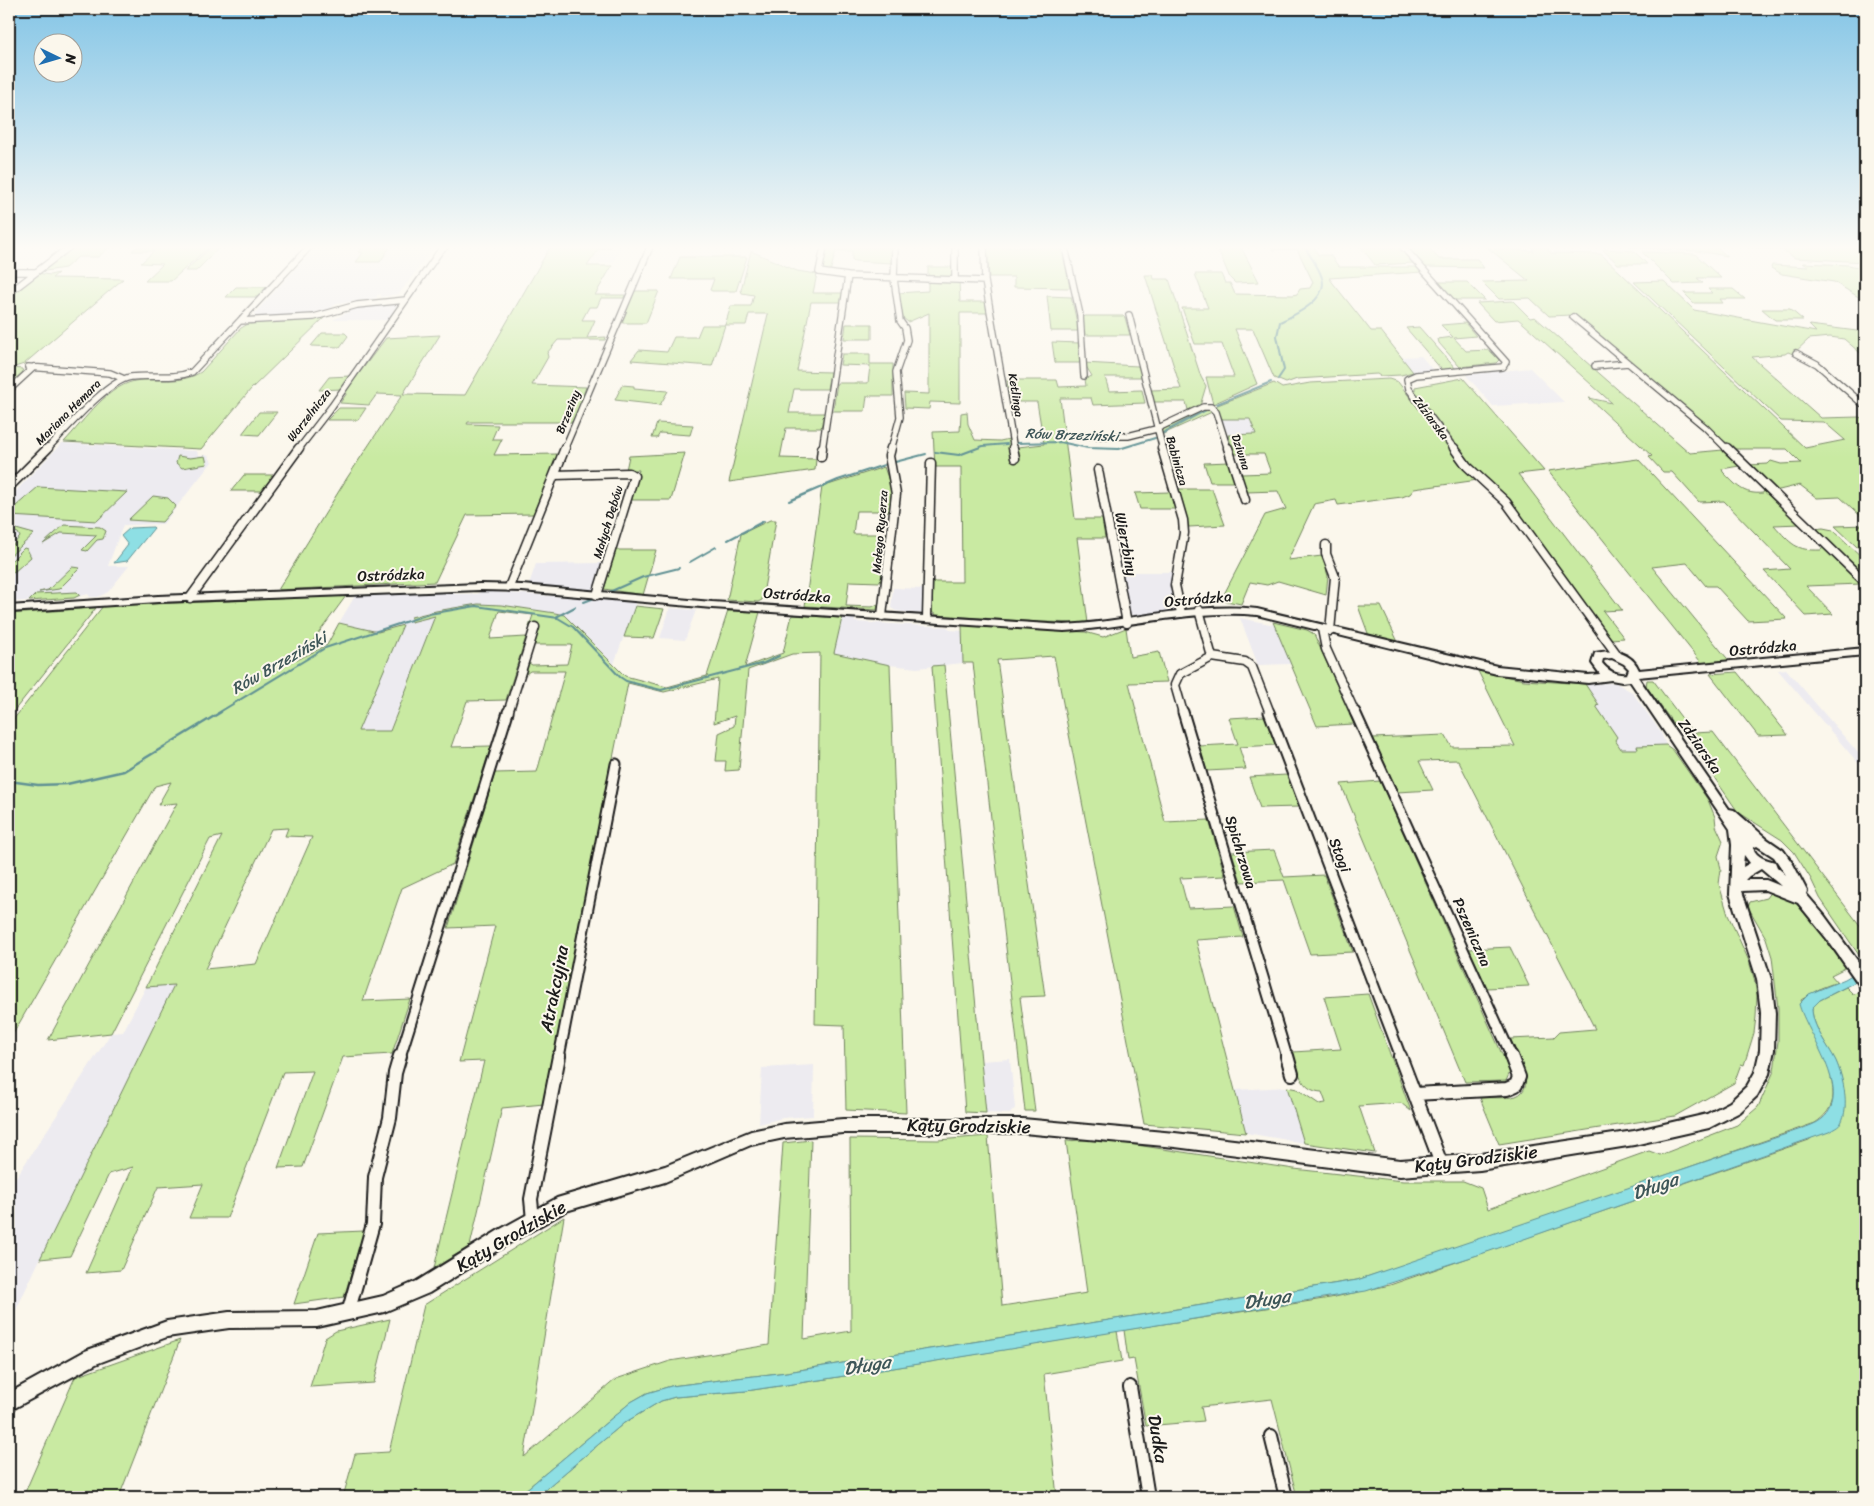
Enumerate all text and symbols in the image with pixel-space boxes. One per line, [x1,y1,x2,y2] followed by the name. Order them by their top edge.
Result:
[32,32,82,82] north arrow
[58,52,83,65] text: N
[1002,372,1030,418] street label: Ketlinga
[30,374,106,450] street label: Mariana Hemara
[281,383,337,447] street label: Warzelnicza
[549,386,587,437] street label: Brzeziny
[1407,391,1455,445] street label: Zdziarska
[1025,421,1122,449] water label: Rów Brzeziński
[1225,431,1257,474] street label: Dziwna
[1159,433,1195,489] street label: Babinicza
[586,482,630,561] street label: Małych Dębów
[865,489,895,574] street label: Małego Rycerza
[1107,510,1145,578] street label: Wierzbiny
[357,561,426,589] street label: Ostródzka
[762,580,832,610] street label: Ostródzka
[1163,583,1233,615] street label: Ostródzka
[226,622,336,702] water label: Rów Brzeziński
[1728,632,1798,664] street label: Ostródzka
[1671,713,1729,780] street label: Zdziarska
[1218,812,1265,892] street label: Spichrzowa
[1322,834,1359,877] street label: Stogi
[1445,893,1499,971] street label: Pszeniczna
[530,942,578,1036] street label: Atrakcyjna
[907,1109,1031,1143] street label: Kąty Grodziskie
[1413,1136,1539,1182] street label: Kąty Grodziskie
[1627,1162,1685,1209] water label: Długa
[449,1191,573,1281] street label: Kąty Grodziskie
[1241,1279,1295,1319] water label: Długa
[841,1345,895,1385] water label: Długa
[1138,1413,1178,1466] street label: Dudka

